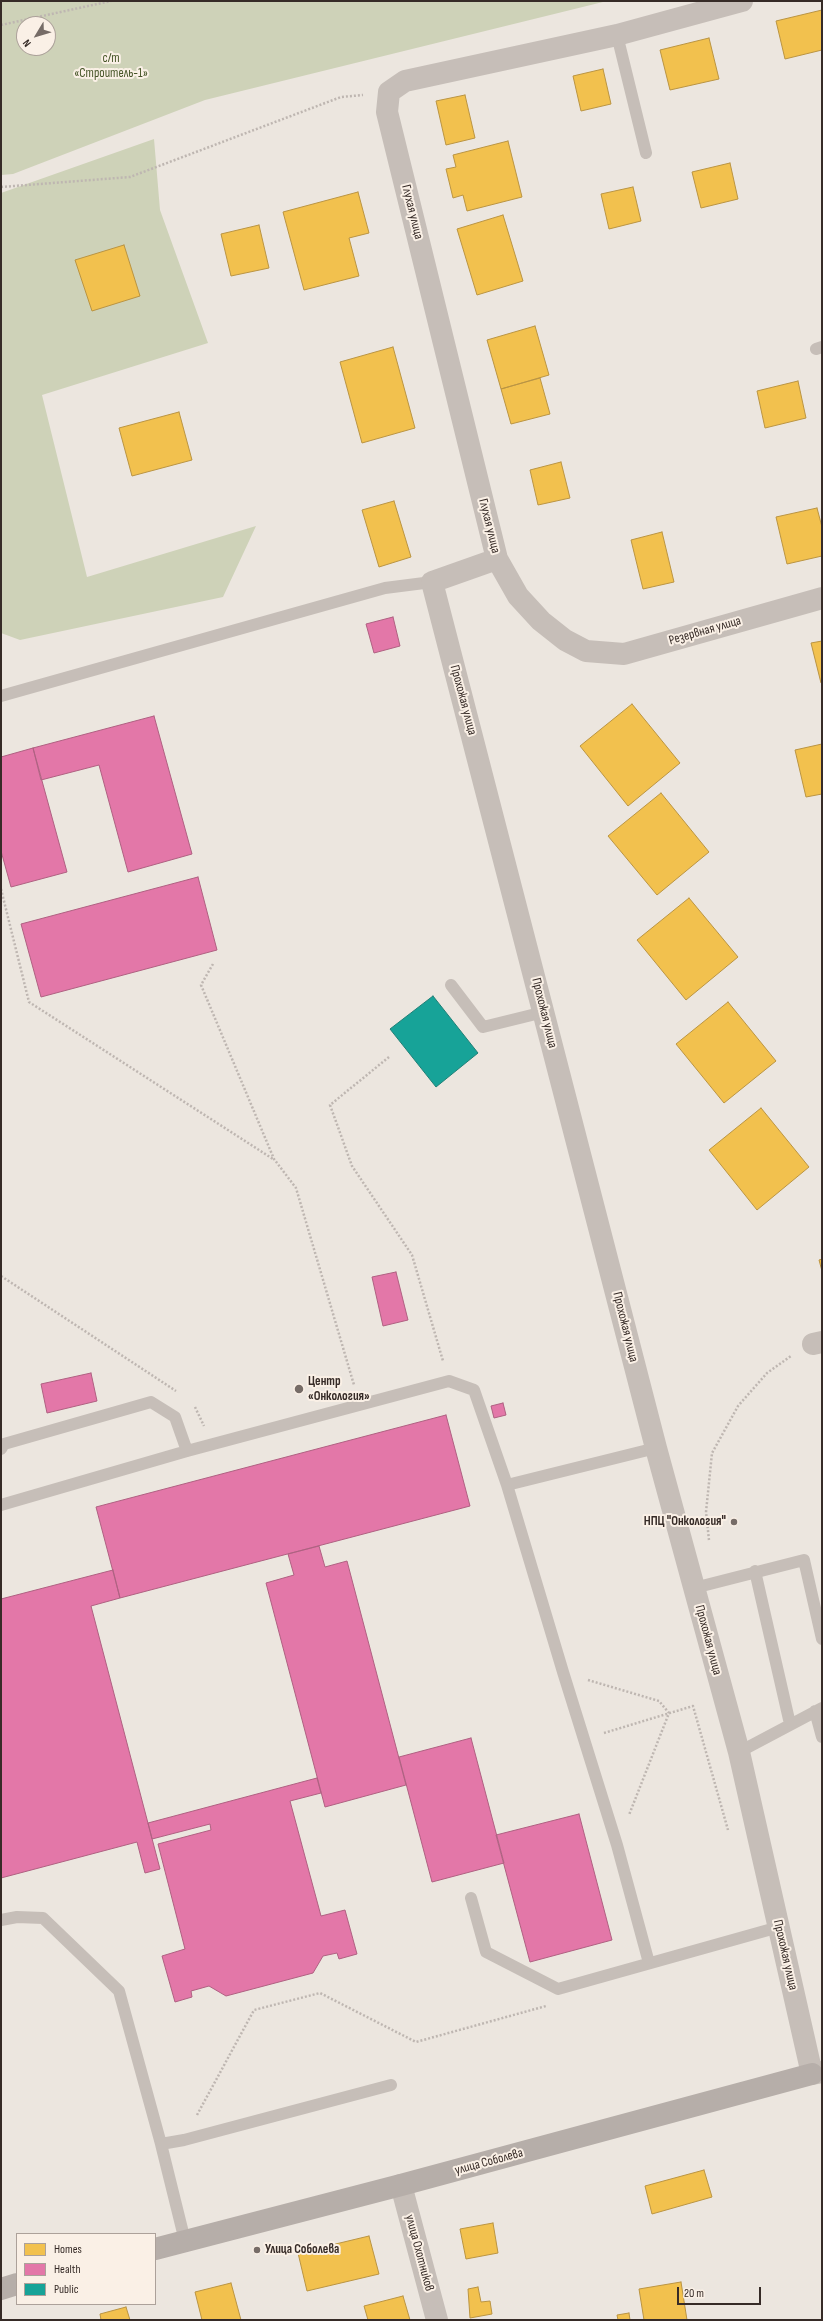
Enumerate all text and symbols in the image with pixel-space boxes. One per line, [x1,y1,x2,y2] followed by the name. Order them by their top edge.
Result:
[16,16,56,56] north arrow
[20,37,34,49] text: N
[74,51,148,82] park label: с/т «Строитель-1»
[398,183,426,241] street label: Глухая улица
[475,497,503,555] street label: Глухая улица
[667,613,743,649] street label: Резервная улица
[446,663,480,737] street label: Прохожая улица
[528,976,560,1050] street label: Прохожая улица
[609,1290,641,1364] street label: Прохожая улица
[308,1374,370,1405] place label: Центр «Онкология»
[293,1383,305,1395] marker: Центр «Онкология»
[644,1514,726,1530] place label: НПЦ "Онкология"
[729,1517,739,1527] marker: НПЦ "Онкология"
[691,1603,725,1677] street label: Прохожая улица
[769,1918,801,1992] street label: Прохожая улица
[453,2145,525,2179] street label: улица Соболева
[401,2213,437,2293] street label: улица Охотников
[16,2233,156,2305] legend
[54,2242,82,2257] text: Homes
[265,2242,339,2258] place label: Улица Соболева
[252,2245,262,2255] marker: Улица Соболева
[54,2262,81,2277] text: Health
[679,2279,763,2305] scale bar
[54,2282,79,2297] text: Public
[684,2286,704,2301] text: 20 m

